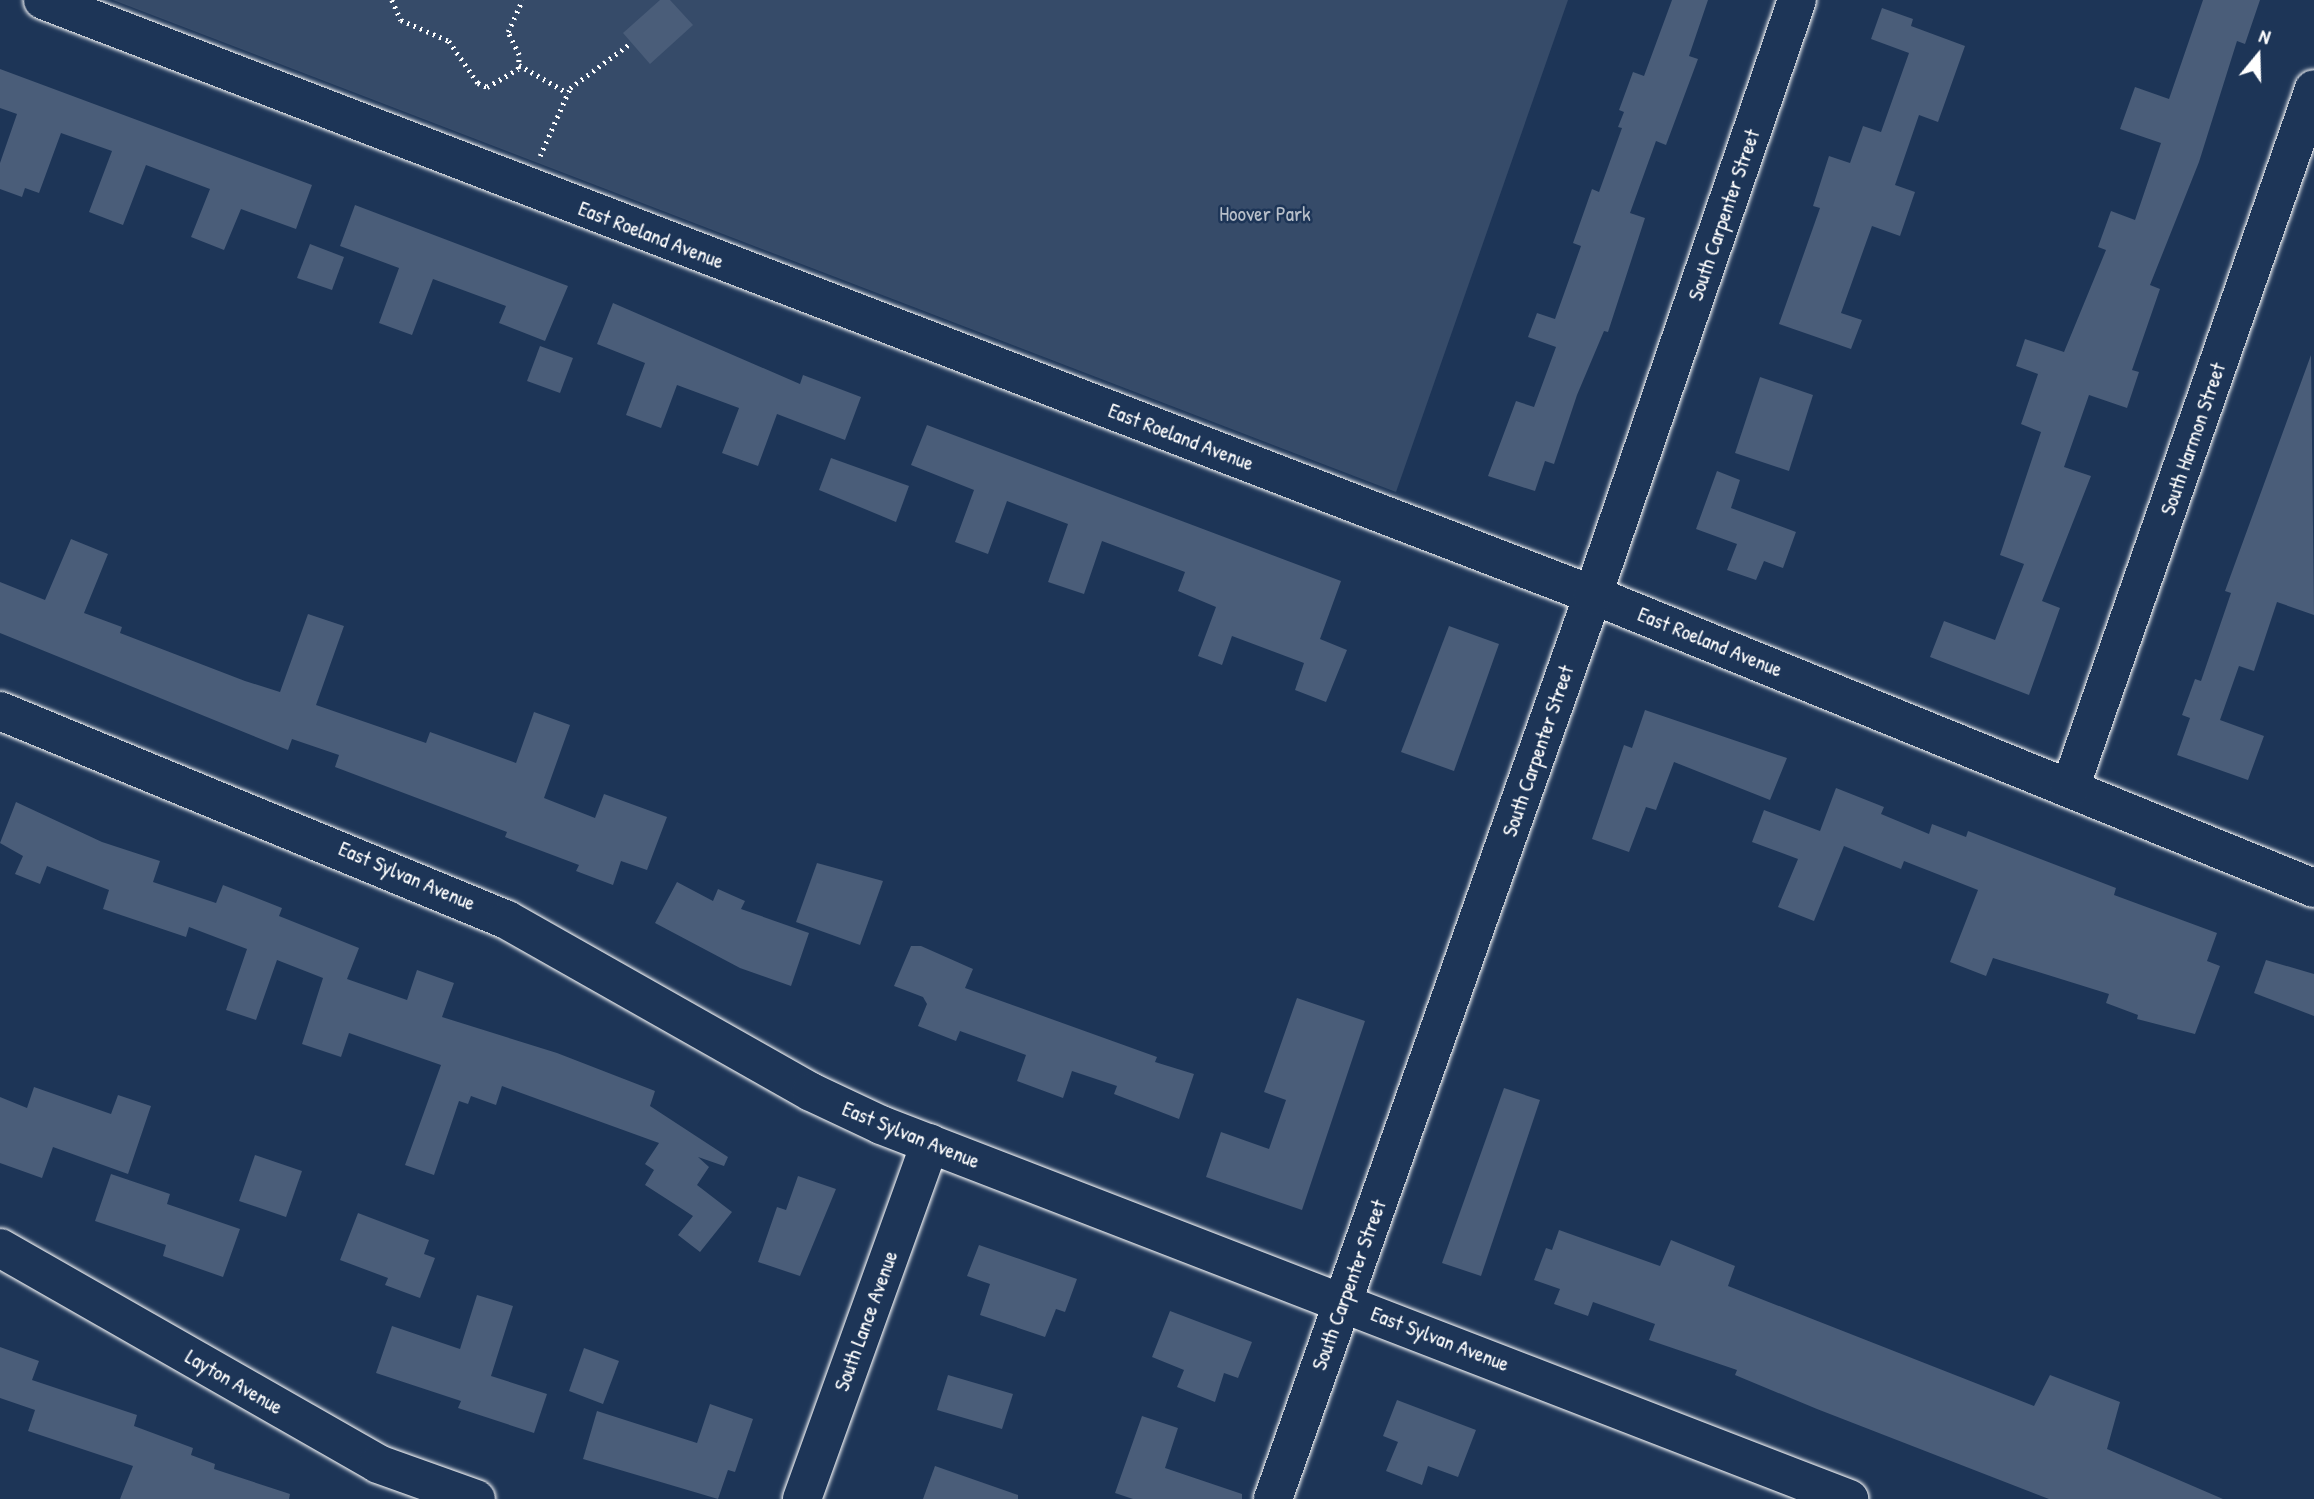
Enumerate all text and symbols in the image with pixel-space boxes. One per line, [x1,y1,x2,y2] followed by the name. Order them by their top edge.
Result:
[2223,21,2293,91] north arrow
[2256,22,2274,50] text: N
[1683,126,1765,304] street label: South Carpenter Street
[575,196,727,274] street label: East Roeland Avenue
[1219,201,1311,227] park label: Hoover Park
[2155,360,2231,518] street label: South Harmon Street
[1105,398,1257,476] street label: East Roeland Avenue
[1634,602,1786,682] street label: East Roeland Avenue
[1497,662,1579,840] street label: South Carpenter Street
[335,836,479,916] street label: East Sylvan Avenue
[839,1096,983,1174] street label: East Sylvan Avenue
[1306,1196,1392,1374] street label: South Carpenter Street
[829,1247,903,1395] street label: South Lance Avenue
[1367,1301,1513,1377] street label: East Sylvan Avenue
[181,1344,287,1420] street label: Layton Avenue

